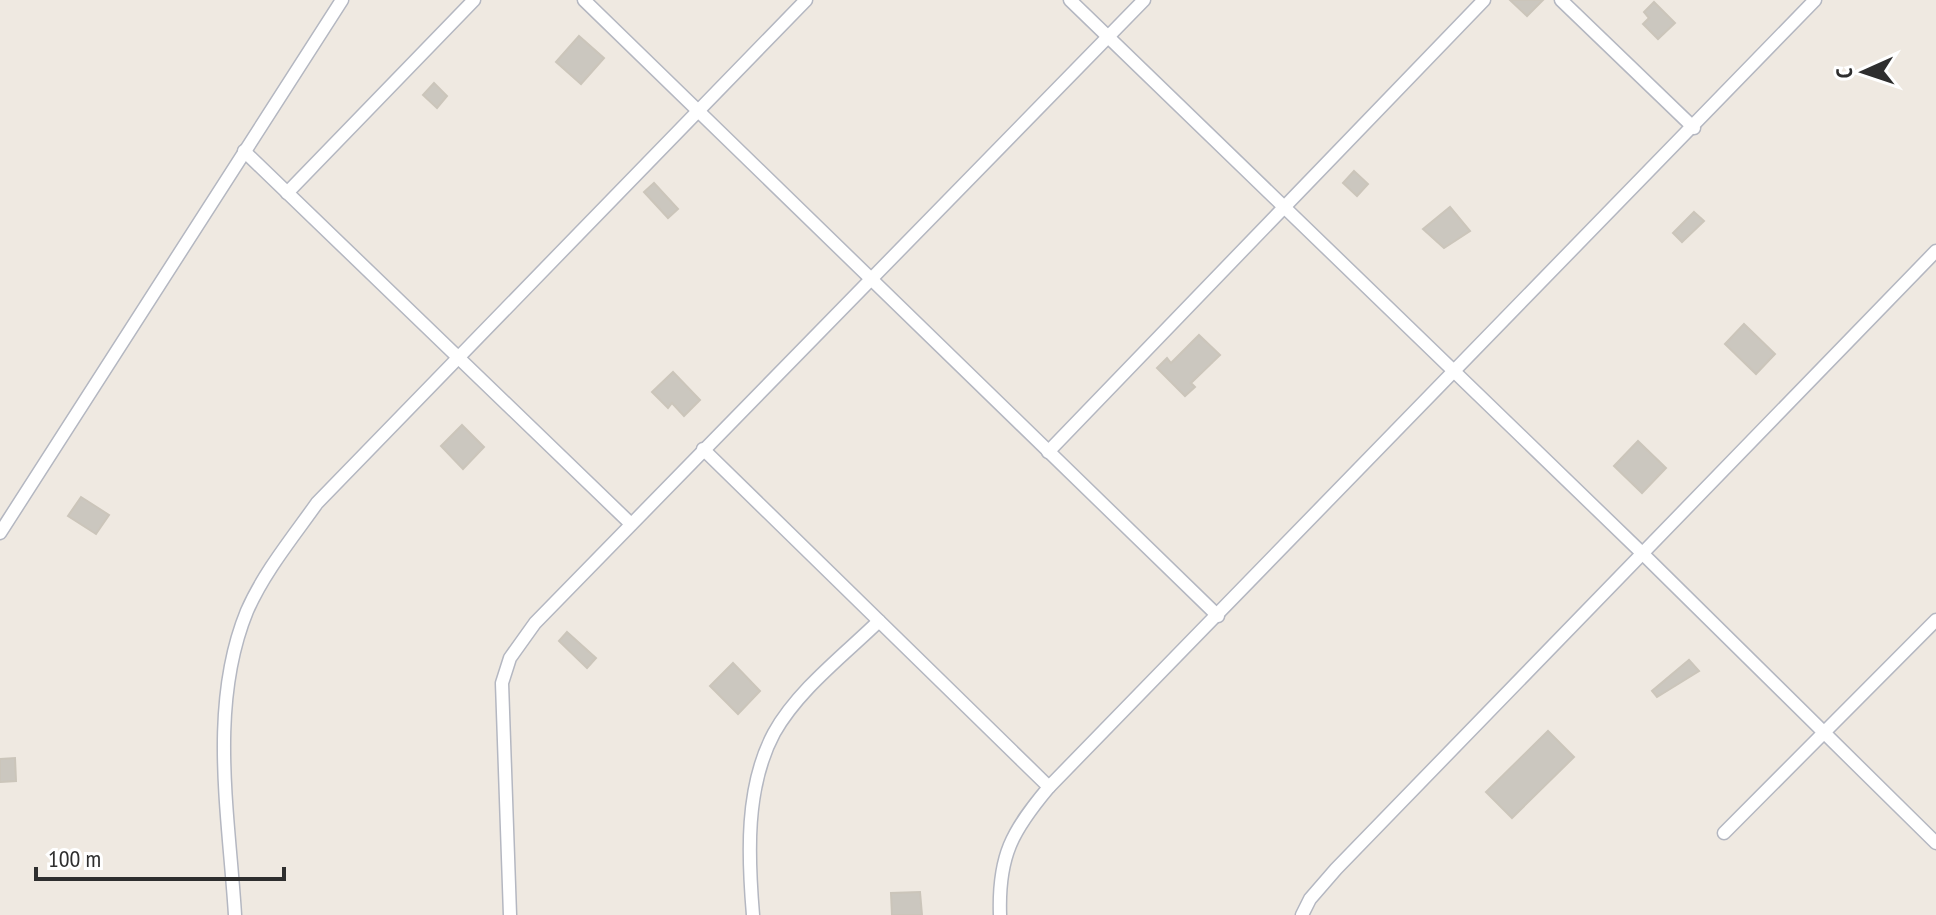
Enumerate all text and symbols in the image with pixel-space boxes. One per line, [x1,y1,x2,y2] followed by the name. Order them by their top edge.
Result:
[1824,32,1904,112] north arrow
[1830,67,1858,79] text: С
[36,831,284,881] scale bar
[48,843,101,874] text: 100 m

